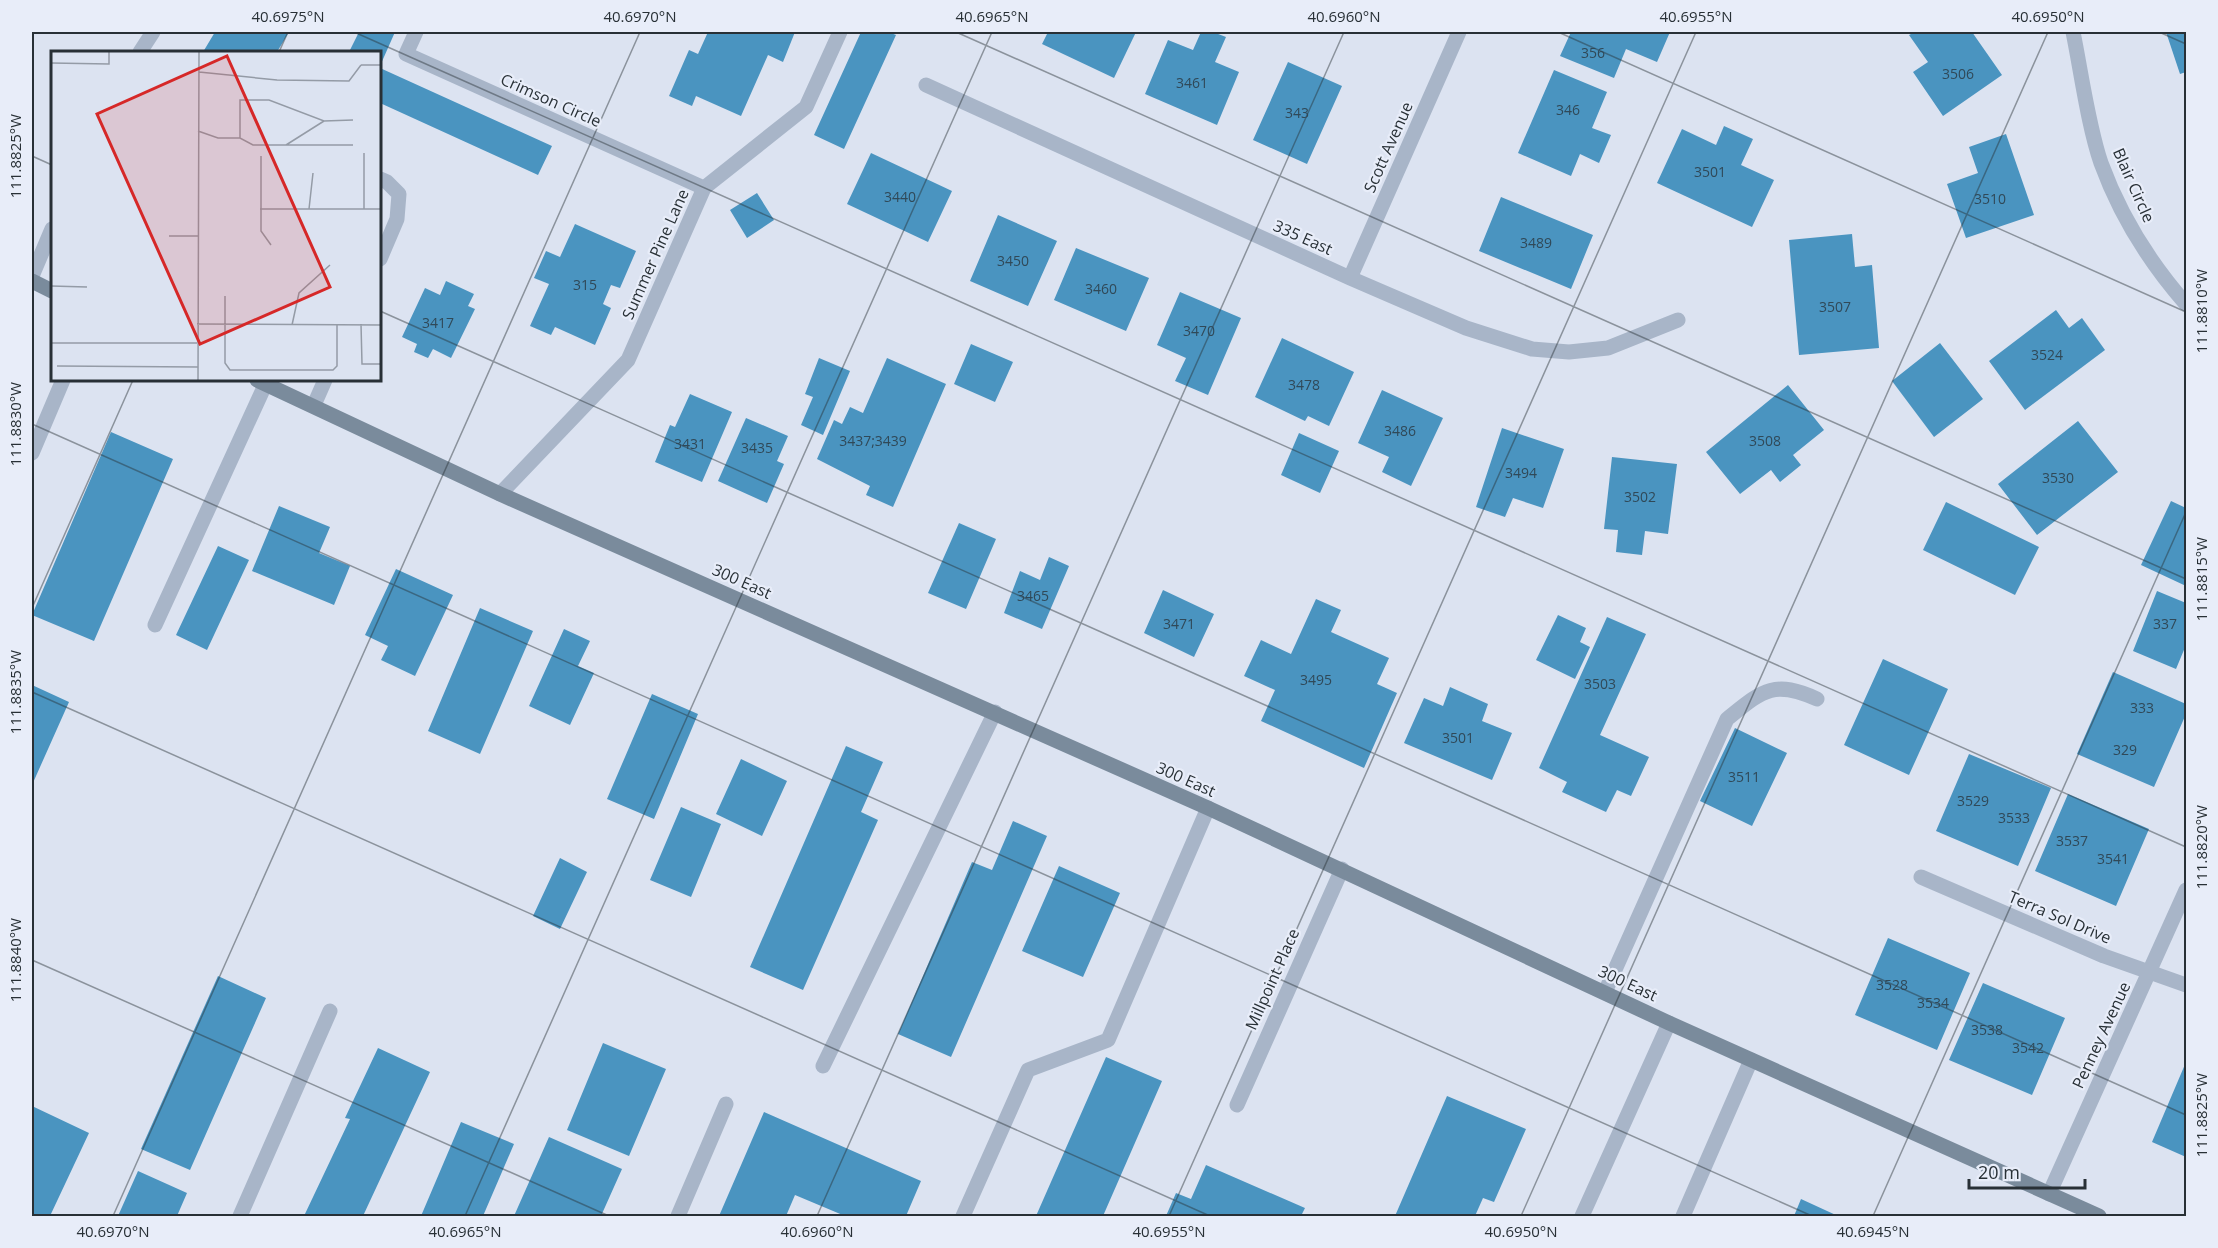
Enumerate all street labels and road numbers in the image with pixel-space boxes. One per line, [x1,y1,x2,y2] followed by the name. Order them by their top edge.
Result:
[497,68,605,132] street label: Crimson Circle
[1358,98,1418,196] street label: Scott Avenue
[2108,144,2160,226] street label: Blair Circle
[616,185,694,323] street label: Summer Pine Lane
[1270,214,1336,260] street label: 335 East
[709,558,775,604] street label: 300 East
[1153,756,1219,802] street label: 300 East
[2005,885,2115,949] street label: Terra Sol Drive
[1240,925,1304,1033] street label: Millpoint Place
[1595,960,1661,1006] street label: 300 East
[2067,978,2135,1092] street label: Penney Avenue

